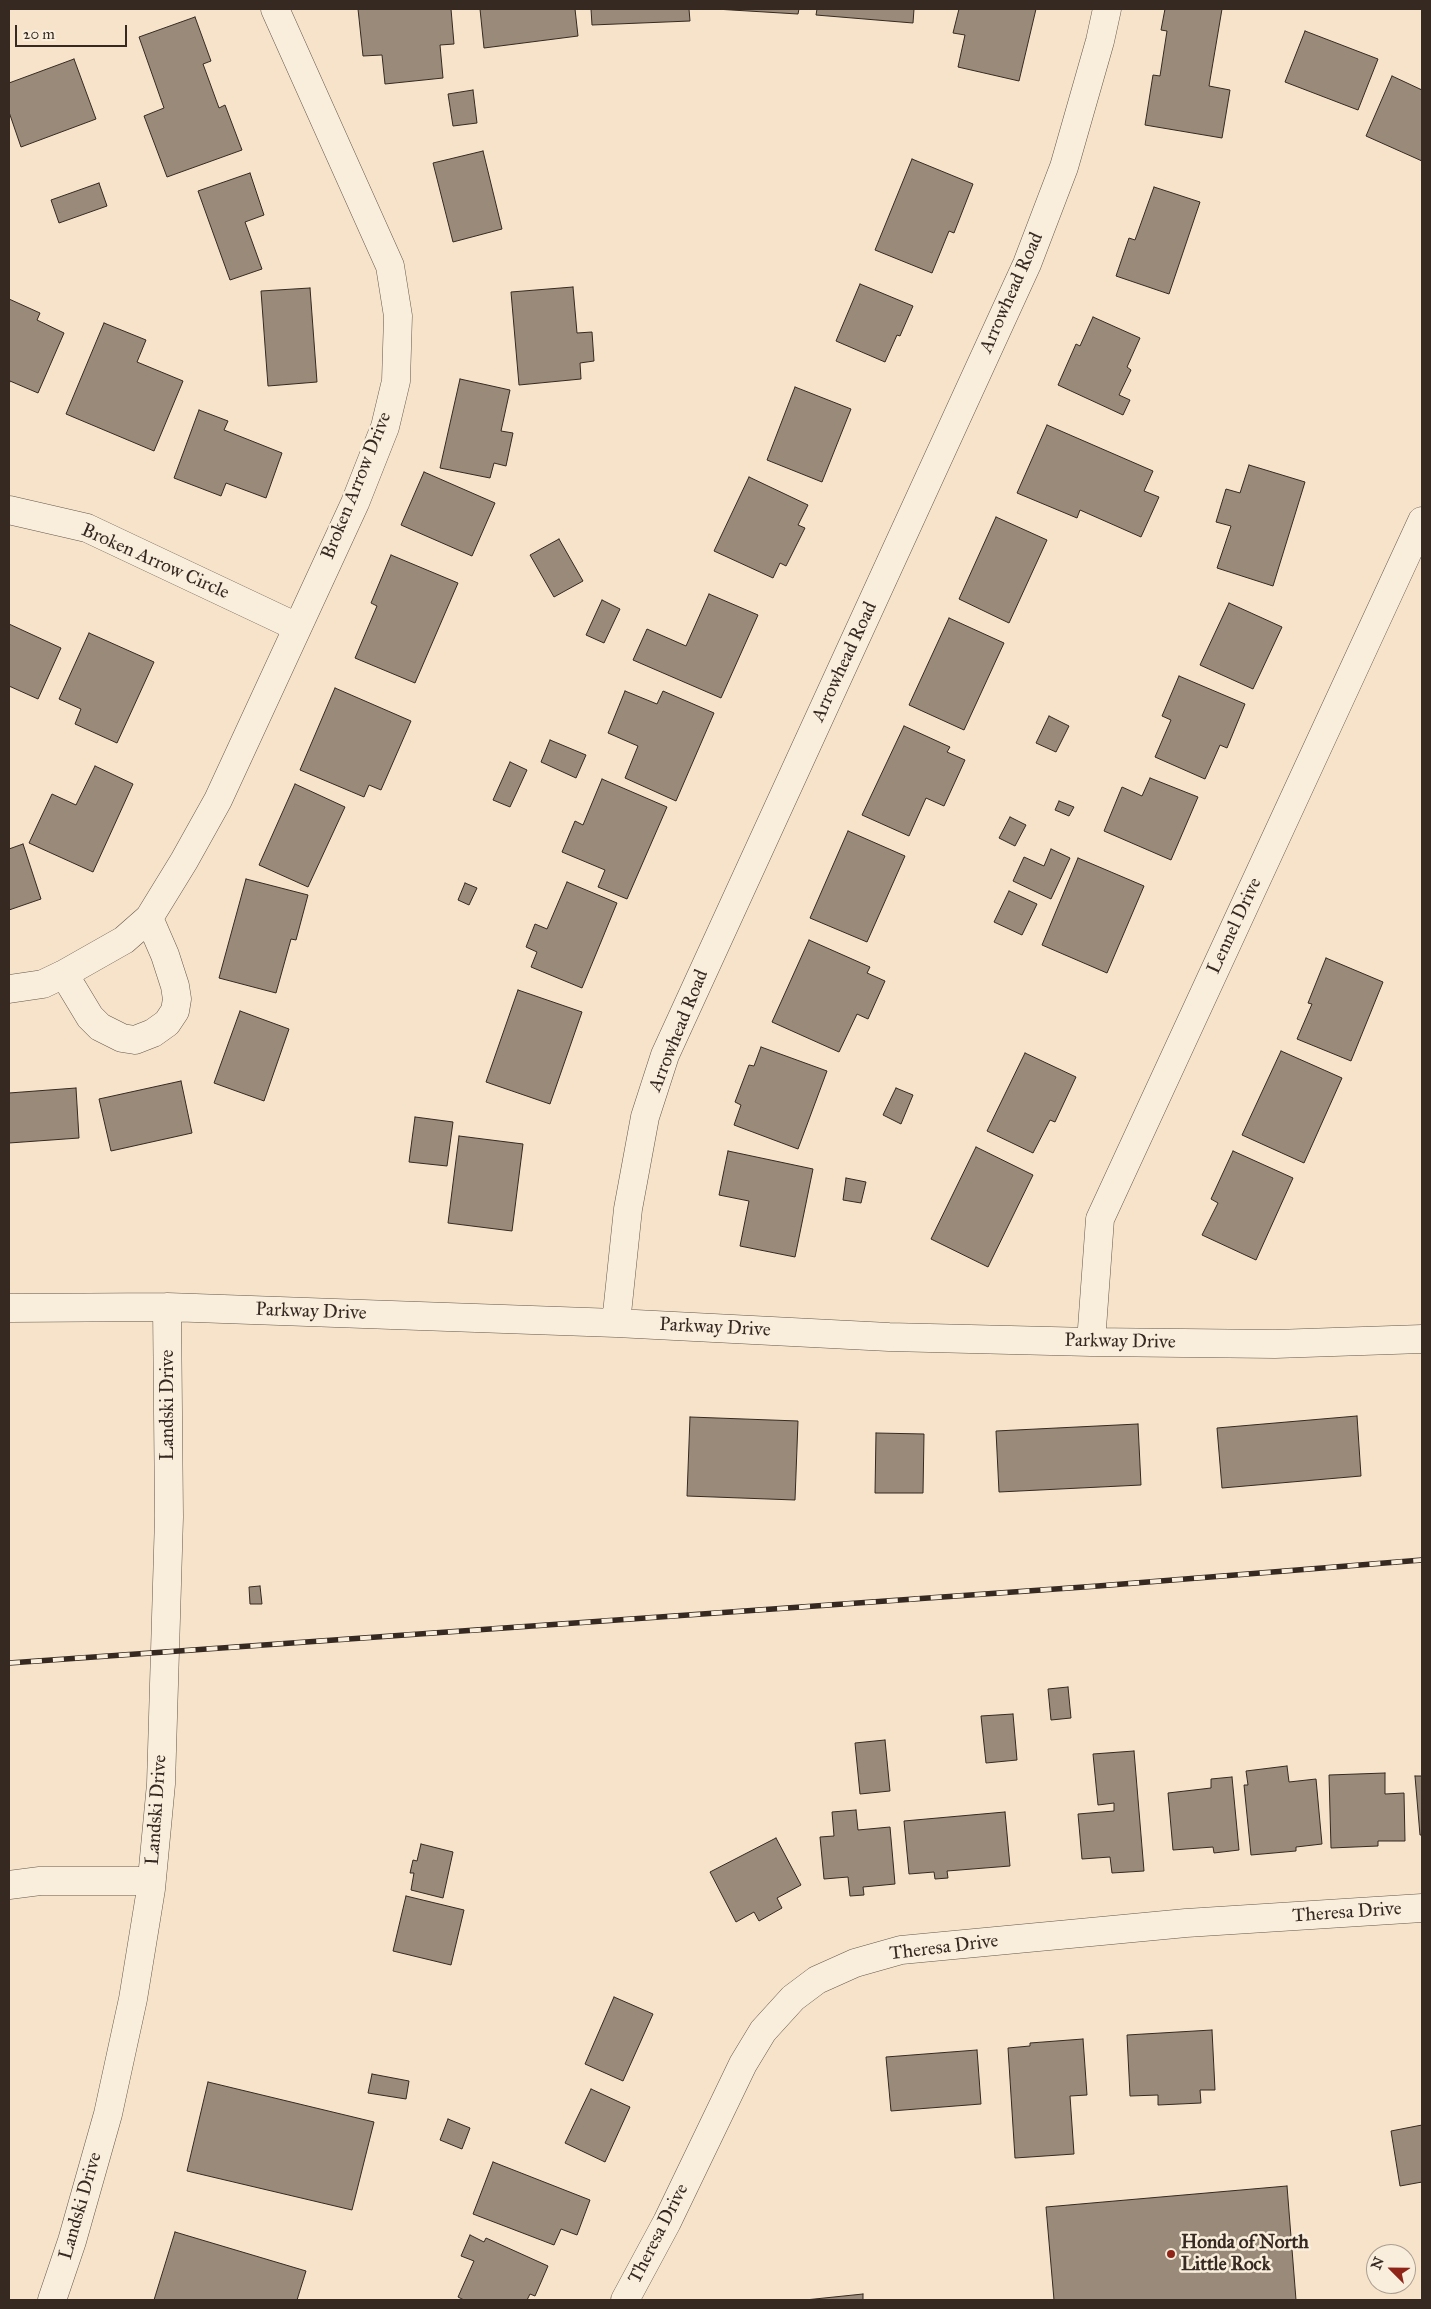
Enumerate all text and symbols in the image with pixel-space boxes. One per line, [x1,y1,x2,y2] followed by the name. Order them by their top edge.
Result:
[18,15,130,47] scale bar
[23,25,55,43] text: 20 m
[975,229,1049,357] street label: Arrowhead Road
[317,409,397,563] street label: Broken Arrow Drive
[78,519,232,605] street label: Broken Arrow Circle
[807,599,883,725] street label: Arrowhead Road
[1203,874,1267,978] street label: Lennel Drive
[644,967,714,1095] street label: Arrowhead Road
[255,1299,367,1325] street label: Parkway Drive
[659,1314,771,1342] street label: Parkway Drive
[1064,1330,1176,1354] street label: Parkway Drive
[157,1350,179,1460] street label: Landski Drive
[142,1754,172,1866] street label: Landski Drive
[1292,1898,1402,1928] street label: Theresa Drive
[888,1930,1000,1966] street label: Theresa Drive
[55,2150,107,2262] street label: Landski Drive
[624,2180,694,2288] street label: Theresa Drive
[1181,2232,1309,2276] place label: Honda of North Little Rock
[1366,2244,1416,2294] north arrow
[1165,2248,1177,2260] marker: Honda of North Little Rock
[1368,2255,1388,2272] text: N

